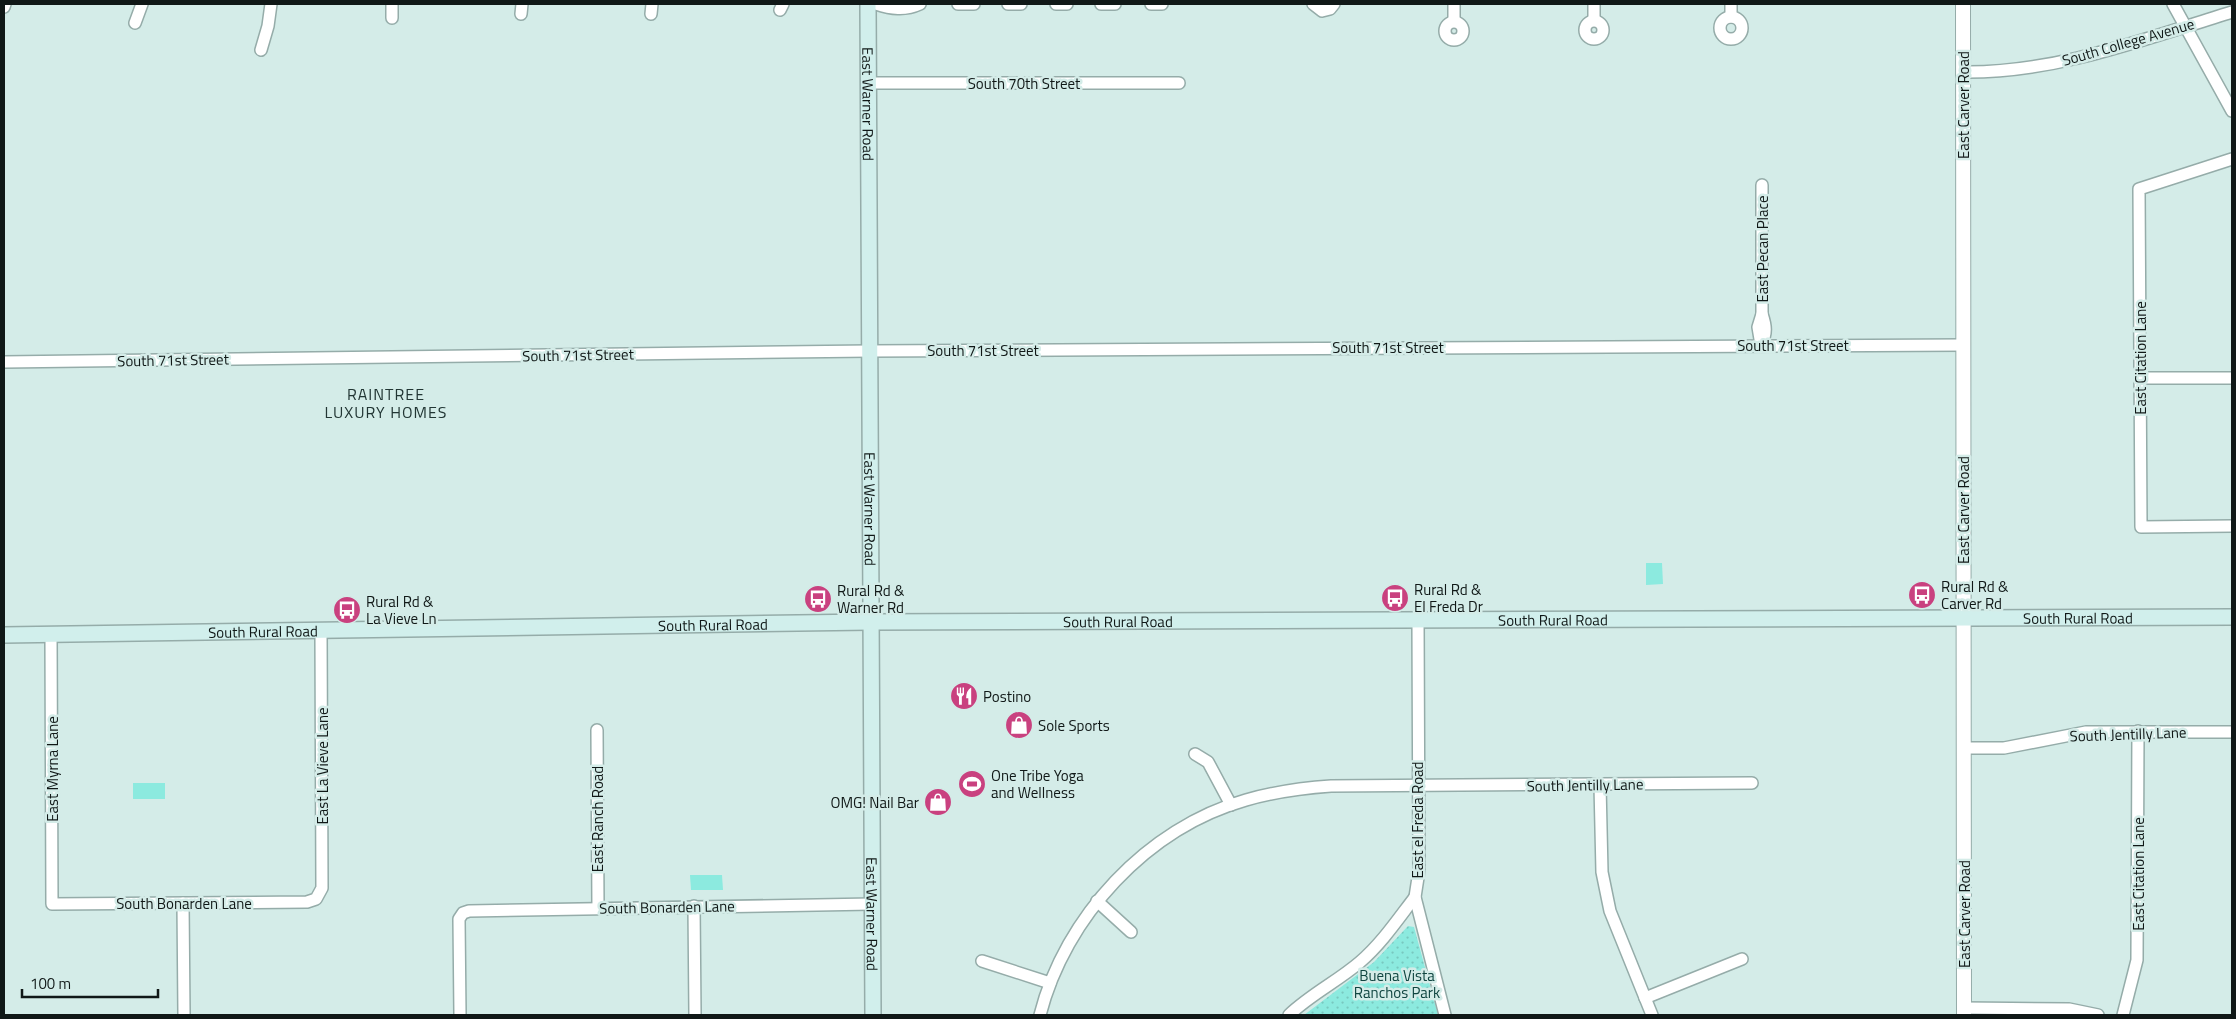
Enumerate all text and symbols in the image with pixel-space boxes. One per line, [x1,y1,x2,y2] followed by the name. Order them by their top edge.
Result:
[2059,12,2197,72] street label: South College Avenue
[857,47,880,161] street label: East Warner Road
[1952,51,1975,159] street label: East Carver Road
[968,72,1081,95] street label: South 70th Street
[1751,195,1774,303] street label: East Pecan Place
[2129,301,2152,415] street label: East Citation Lane
[1737,334,1850,357] street label: South 71st Street
[1332,336,1445,359] street label: South 71st Street
[927,339,1040,362] street label: South 71st Street
[522,343,635,367] street label: South 71st Street
[117,348,230,372] street label: South 71st Street
[325,382,447,424] district label: RAINTREE LUXURY HOMES
[859,452,882,566] street label: East Warner Road
[1952,456,1975,564] street label: East Carver Road
[1941,575,2009,615] place label: Rural Rd & Carver Rd
[1414,578,1483,618] place label: Rural Rd & El Freda Dr
[837,579,905,619] place label: Rural Rd & Warner Rd
[1907,580,1937,610] bus stop icon: Rural Rd & Carver Rd
[1380,583,1410,613] bus stop icon: Rural Rd & El Freda Dr
[803,584,833,614] bus stop icon: Rural Rd & Warner Rd
[366,590,437,630] place label: Rural Rd & La Vieve Ln
[332,595,362,625] bus stop icon: Rural Rd & La Vieve Ln
[2023,606,2133,629] street label: South Rural Road
[1498,608,1608,631] street label: South Rural Road
[1063,609,1173,633] street label: South Rural Road
[658,612,768,637] street label: South Rural Road
[208,619,318,643] street label: South Rural Road
[949,681,979,711] restaurant icon: Postino
[983,685,1031,708] place label: Postino
[311,707,334,825] street label: East La Vieve Lane
[1004,710,1034,740] shop icon: Sole Sports
[1038,714,1110,737] place label: Sole Sports
[41,716,64,822] street label: East Myrna Lane
[2069,720,2187,748] street label: South Jentilly Lane
[1406,761,1429,879] street label: East el Freda Road
[991,764,1084,804] place label: One Tribe Yoga and Wellness
[586,766,609,872] street label: East Ranch Road
[957,769,987,799] sports icon: One Tribe Yoga and Wellness
[1526,772,1644,798] street label: South Jentilly Lane
[923,787,953,817] shop icon: OMG! Nail Bar
[831,791,919,814] place label: OMG! Nail Bar
[2127,817,2150,931] street label: East Citation Lane
[861,857,884,971] street label: East Warner Road
[1953,860,1976,968] street label: East Carver Road
[116,892,252,915] street label: South Bonarden Lane
[599,894,735,920] street label: South Bonarden Lane
[1354,964,1440,1004] park label: Buena Vista Ranchos Park
[22,966,159,998] scale bar
[30,972,71,995] text: 100 m

